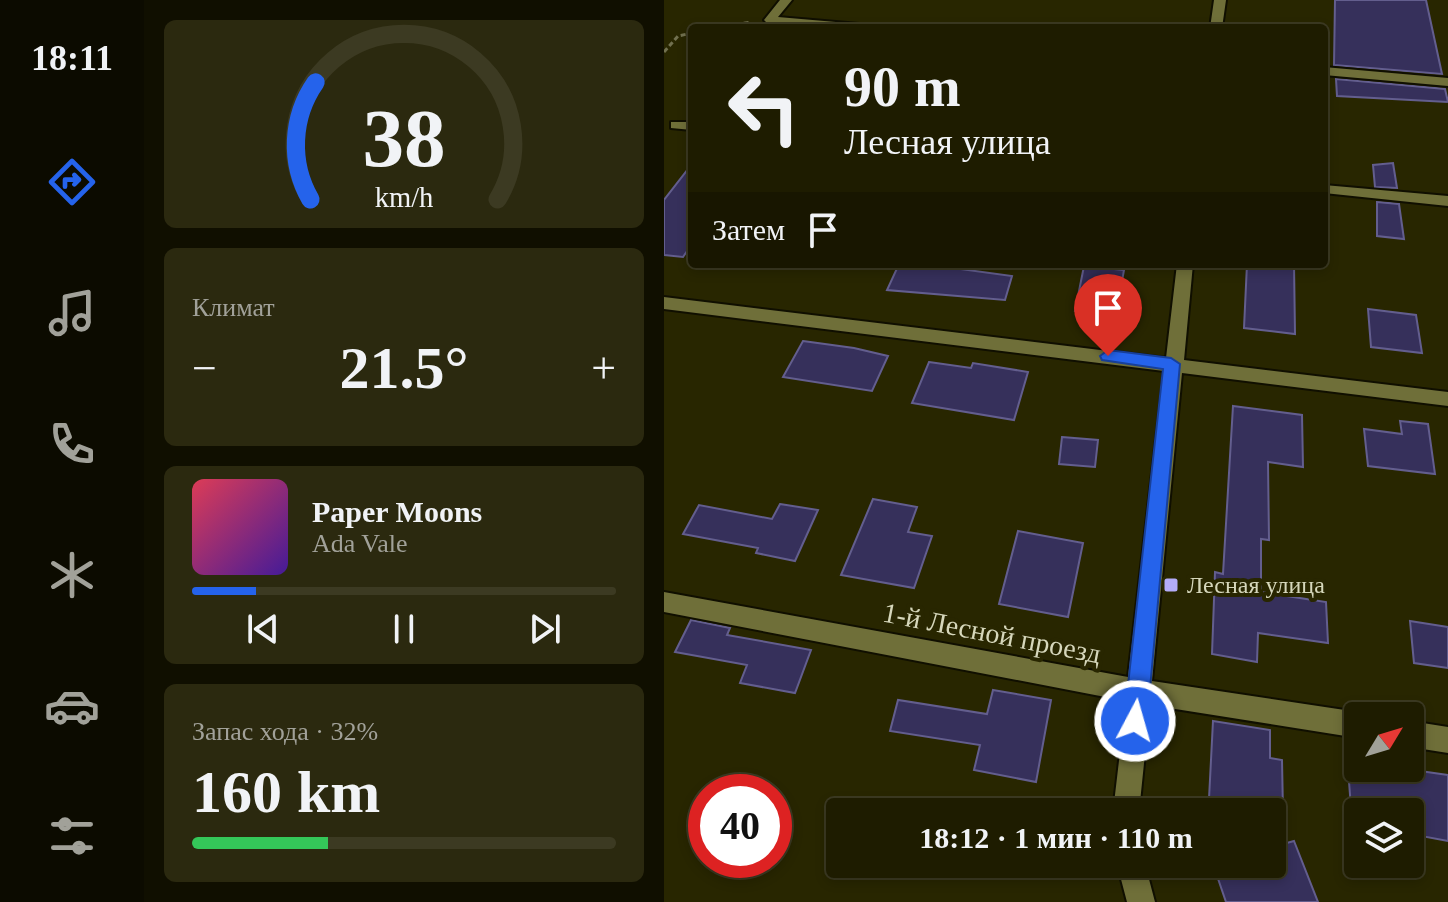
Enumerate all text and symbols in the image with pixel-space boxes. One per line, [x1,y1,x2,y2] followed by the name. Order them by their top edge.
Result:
[31,38,113,78] text: 18:11
[712,56,816,160] icon: left
[844,56,961,118] text: 90 m
[362,92,446,184] text: 38
[844,122,1051,162] text: Лесная улица
[44,154,100,210] icon: directions
[375,182,433,213] text: km/h
[801,208,845,252] icon: arrive
[712,213,785,246] text: Затем
[1074,274,1142,356] pin
[44,285,100,341] icon: music
[1086,286,1130,330] icon: arrive
[192,293,275,322] text: Климат
[340,335,469,401] text: 21.5°
[192,344,217,393] text: −
[591,344,616,393] text: +
[44,416,100,472] icon: phone
[312,495,482,528] text: Paper Moons
[312,529,408,558] text: Ada Vale
[44,547,100,603] icon: climate
[1187,572,1325,598] place label: Лесная улица
[1162,576,1180,594] marker: Лесная улица
[880,597,1104,669] street label: 1-й Лесной проезд
[241,607,285,651] icon: previous
[382,607,426,651] icon: pause
[523,607,567,651] icon: next
[44,678,100,734] icon: car
[1093,679,1177,763] position arrow
[1344,702,1424,782] north arrow
[1344,702,1424,878] map controls
[192,717,378,746] text: Запас хода · 32%
[192,759,380,825] text: 160 km
[688,774,792,878] speed limit sign: 40
[1344,798,1424,878] button: layers
[44,808,100,864] icon: filters
[919,821,1193,854] text: 18:12 · 1 мин · 110 m

